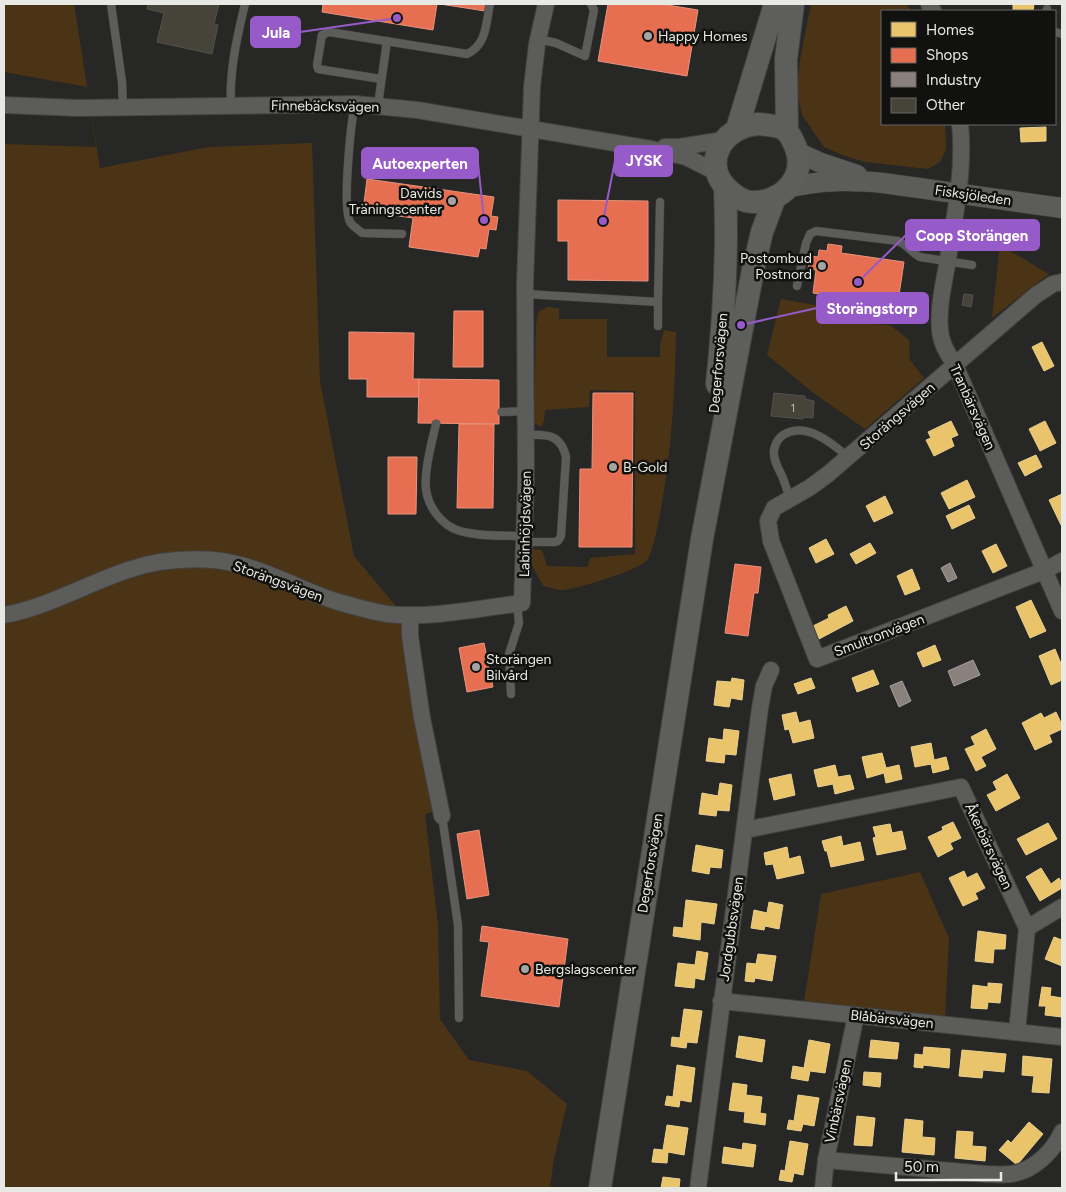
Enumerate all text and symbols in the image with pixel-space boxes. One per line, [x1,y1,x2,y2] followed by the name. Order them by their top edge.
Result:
[881,10,1056,125] legend
[251,17,300,47] callout: Jula
[926,21,974,39] text: Homes
[262,24,290,42] text: Jula
[658,28,748,45] place label: Happy Homes
[642,30,654,42] marker: Happy Homes
[926,46,968,64] text: Shops
[926,71,981,89] text: Industry
[926,96,965,114] text: Other
[271,97,380,116] street label: Finnebäcksvägen
[615,146,672,176] callout: JYSK
[362,148,478,178] callout: Autoexperten
[625,152,663,170] text: JYSK
[372,155,468,173] text: Autoexperten
[934,182,1012,209] street label: Fisksjöleden
[349,185,442,218] place label: Davids Träningscenter
[446,195,458,207] marker: Davids Träningscenter
[906,220,1039,250] callout: Coop Storängen
[916,227,1028,245] text: Coop Storängen
[740,250,812,283] place label: Postombud Postnord
[816,260,828,272] marker: Postombud Postnord
[817,293,928,323] callout: Storängstorp
[826,300,918,318] text: Storängstorp
[706,312,731,414] street label: Degerforsvägen
[946,362,999,453] street label: Tranbärsvägen
[856,379,939,454] street label: Storängsvägen
[791,402,795,415] house number: 1
[623,459,667,476] place label: B-Gold
[607,461,619,473] marker: B-Gold
[516,471,535,577] street label: Labinhöjdsvägen
[231,557,325,606] street label: Storängsvägen
[832,610,927,660] street label: Smultronvägen
[486,651,552,684] place label: Storängen Bilvård
[470,661,482,673] marker: Storängen Bilvård
[961,800,1016,892] street label: Åkerbärsvägen
[634,812,667,914] street label: Degerforsvägen
[716,876,747,982] street label: Jordgubbsvägen
[535,961,637,978] place label: Bergslagscenter
[519,963,531,975] marker: Bergslagscenter
[850,1007,935,1032] street label: Blåbärsvägen
[821,1057,856,1145] street label: Vinbärsvägen
[896,1150,1001,1182] scale bar
[904,1158,939,1176] text: 50 m

